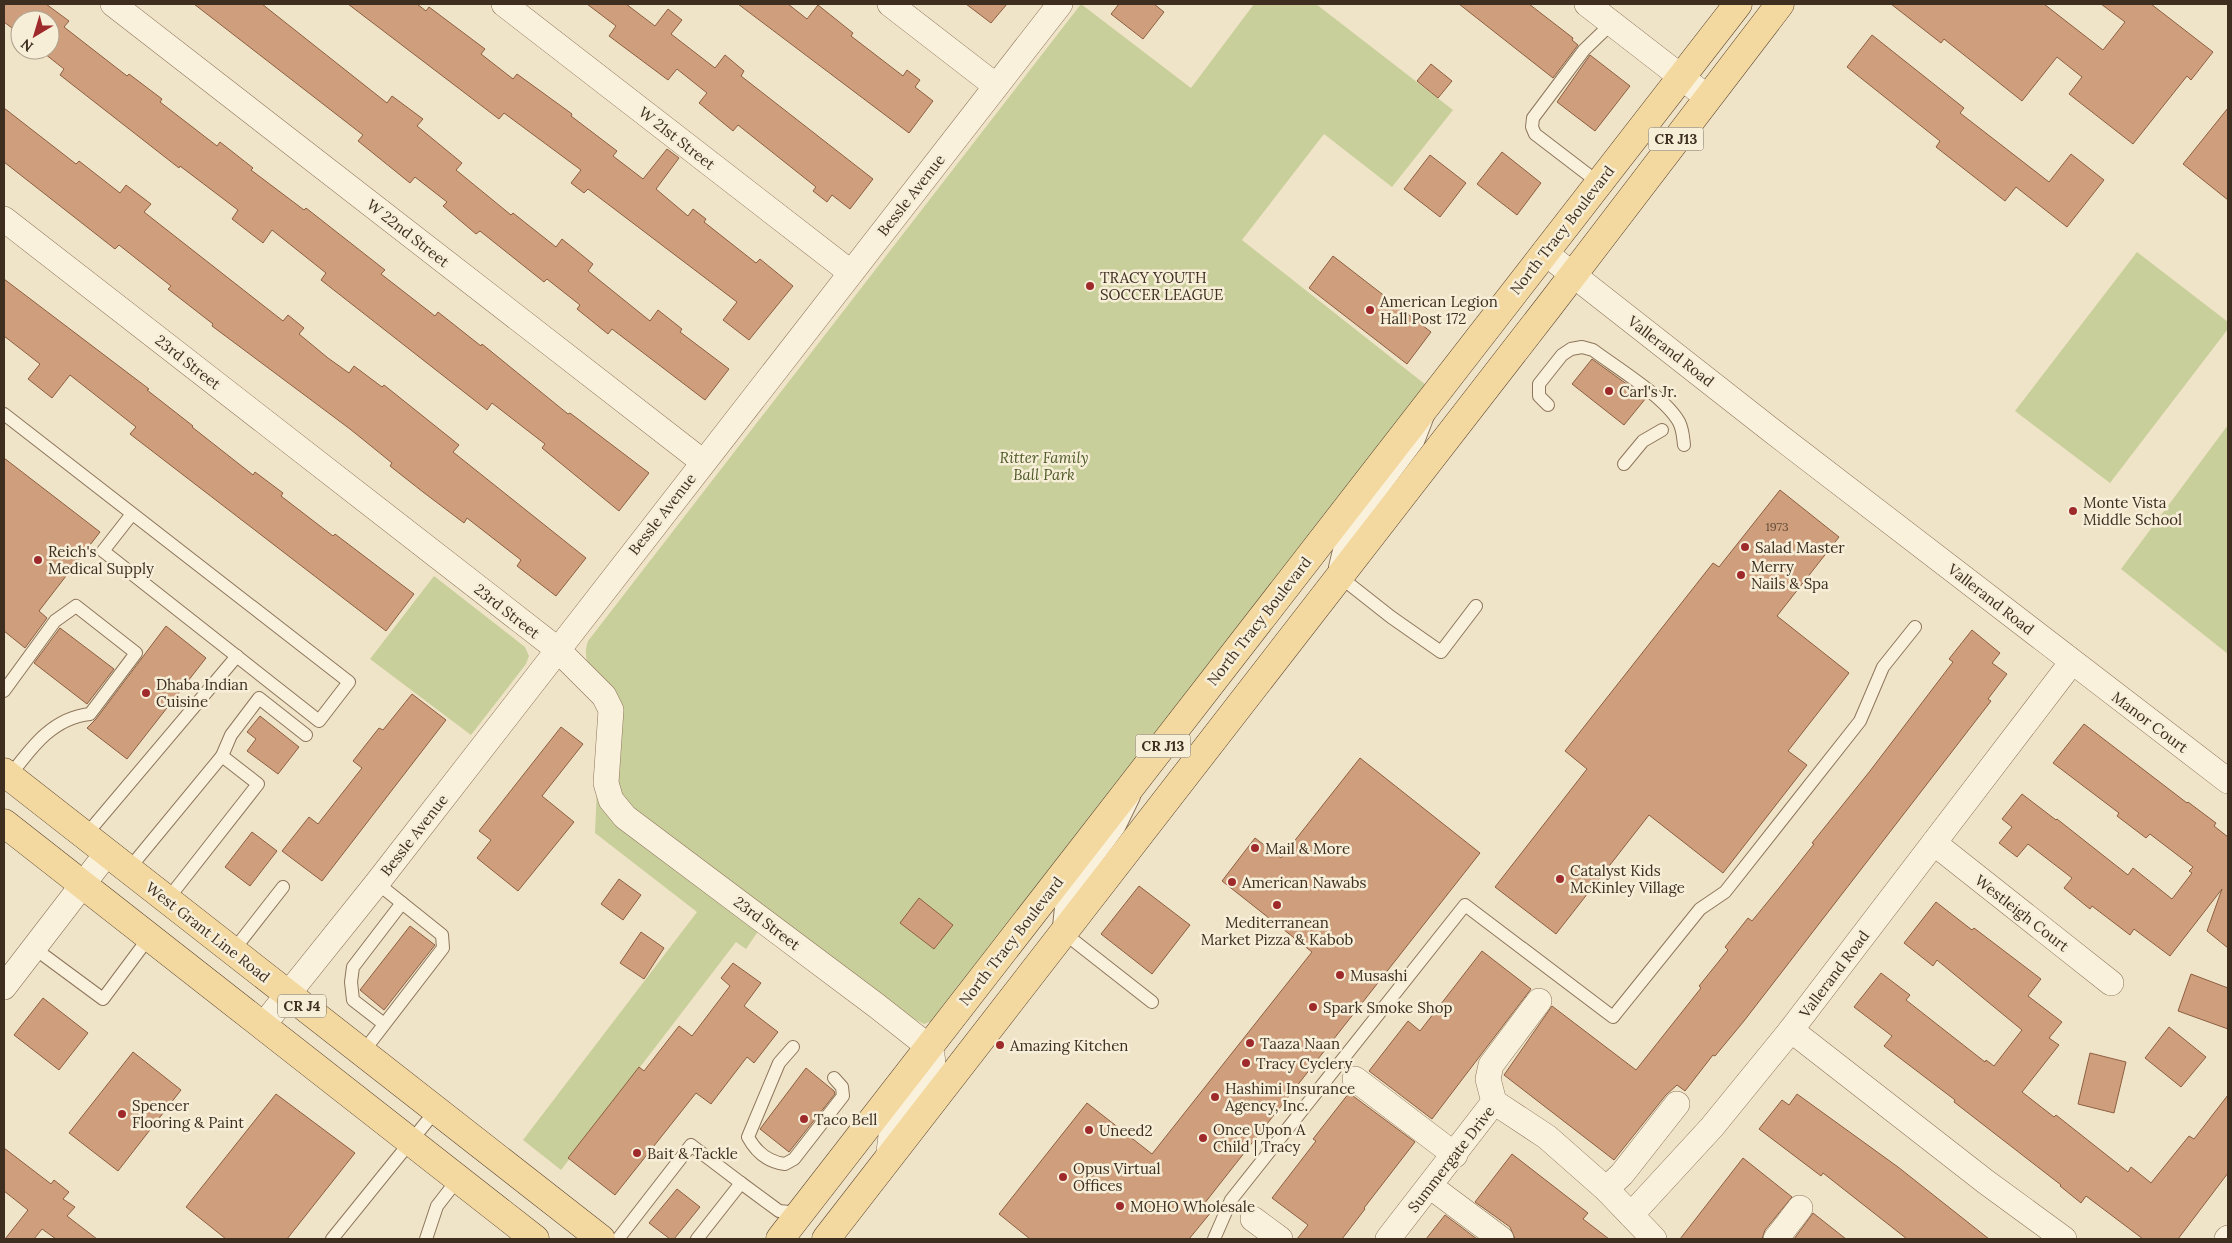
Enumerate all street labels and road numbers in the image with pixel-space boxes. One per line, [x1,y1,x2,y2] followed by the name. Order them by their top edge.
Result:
[635,102,719,174] street label: W 21st Street
[1648,128,1704,150] road number: CR J13
[873,150,949,240] street label: Bessle Avenue
[1506,162,1618,298] street label: North Tracy Boulevard
[363,195,453,271] street label: W 22nd Street
[1623,311,1718,391] street label: Vallerand Road
[151,330,225,394] street label: 23rd Street
[624,469,700,559] street label: Bessle Avenue
[1203,553,1315,689] street label: North Tracy Boulevard
[1943,559,2038,639] street label: Vallerand Road
[470,579,544,643] street label: 23rd Street
[2108,687,2192,757] street label: Manor Court
[1136,734,1190,758] road number: CR J13
[376,790,452,880] street label: Bessle Avenue
[1971,870,2073,956] street label: Westleigh Court
[955,873,1067,1009] street label: North Tracy Boulevard
[142,878,274,986] street label: West Grant Line Road
[730,892,804,954] street label: 23rd Street
[1794,927,1873,1022] street label: Vallerand Road
[278,994,326,1018] road number: CR J4
[1403,1102,1499,1216] street label: Summergate Drive

